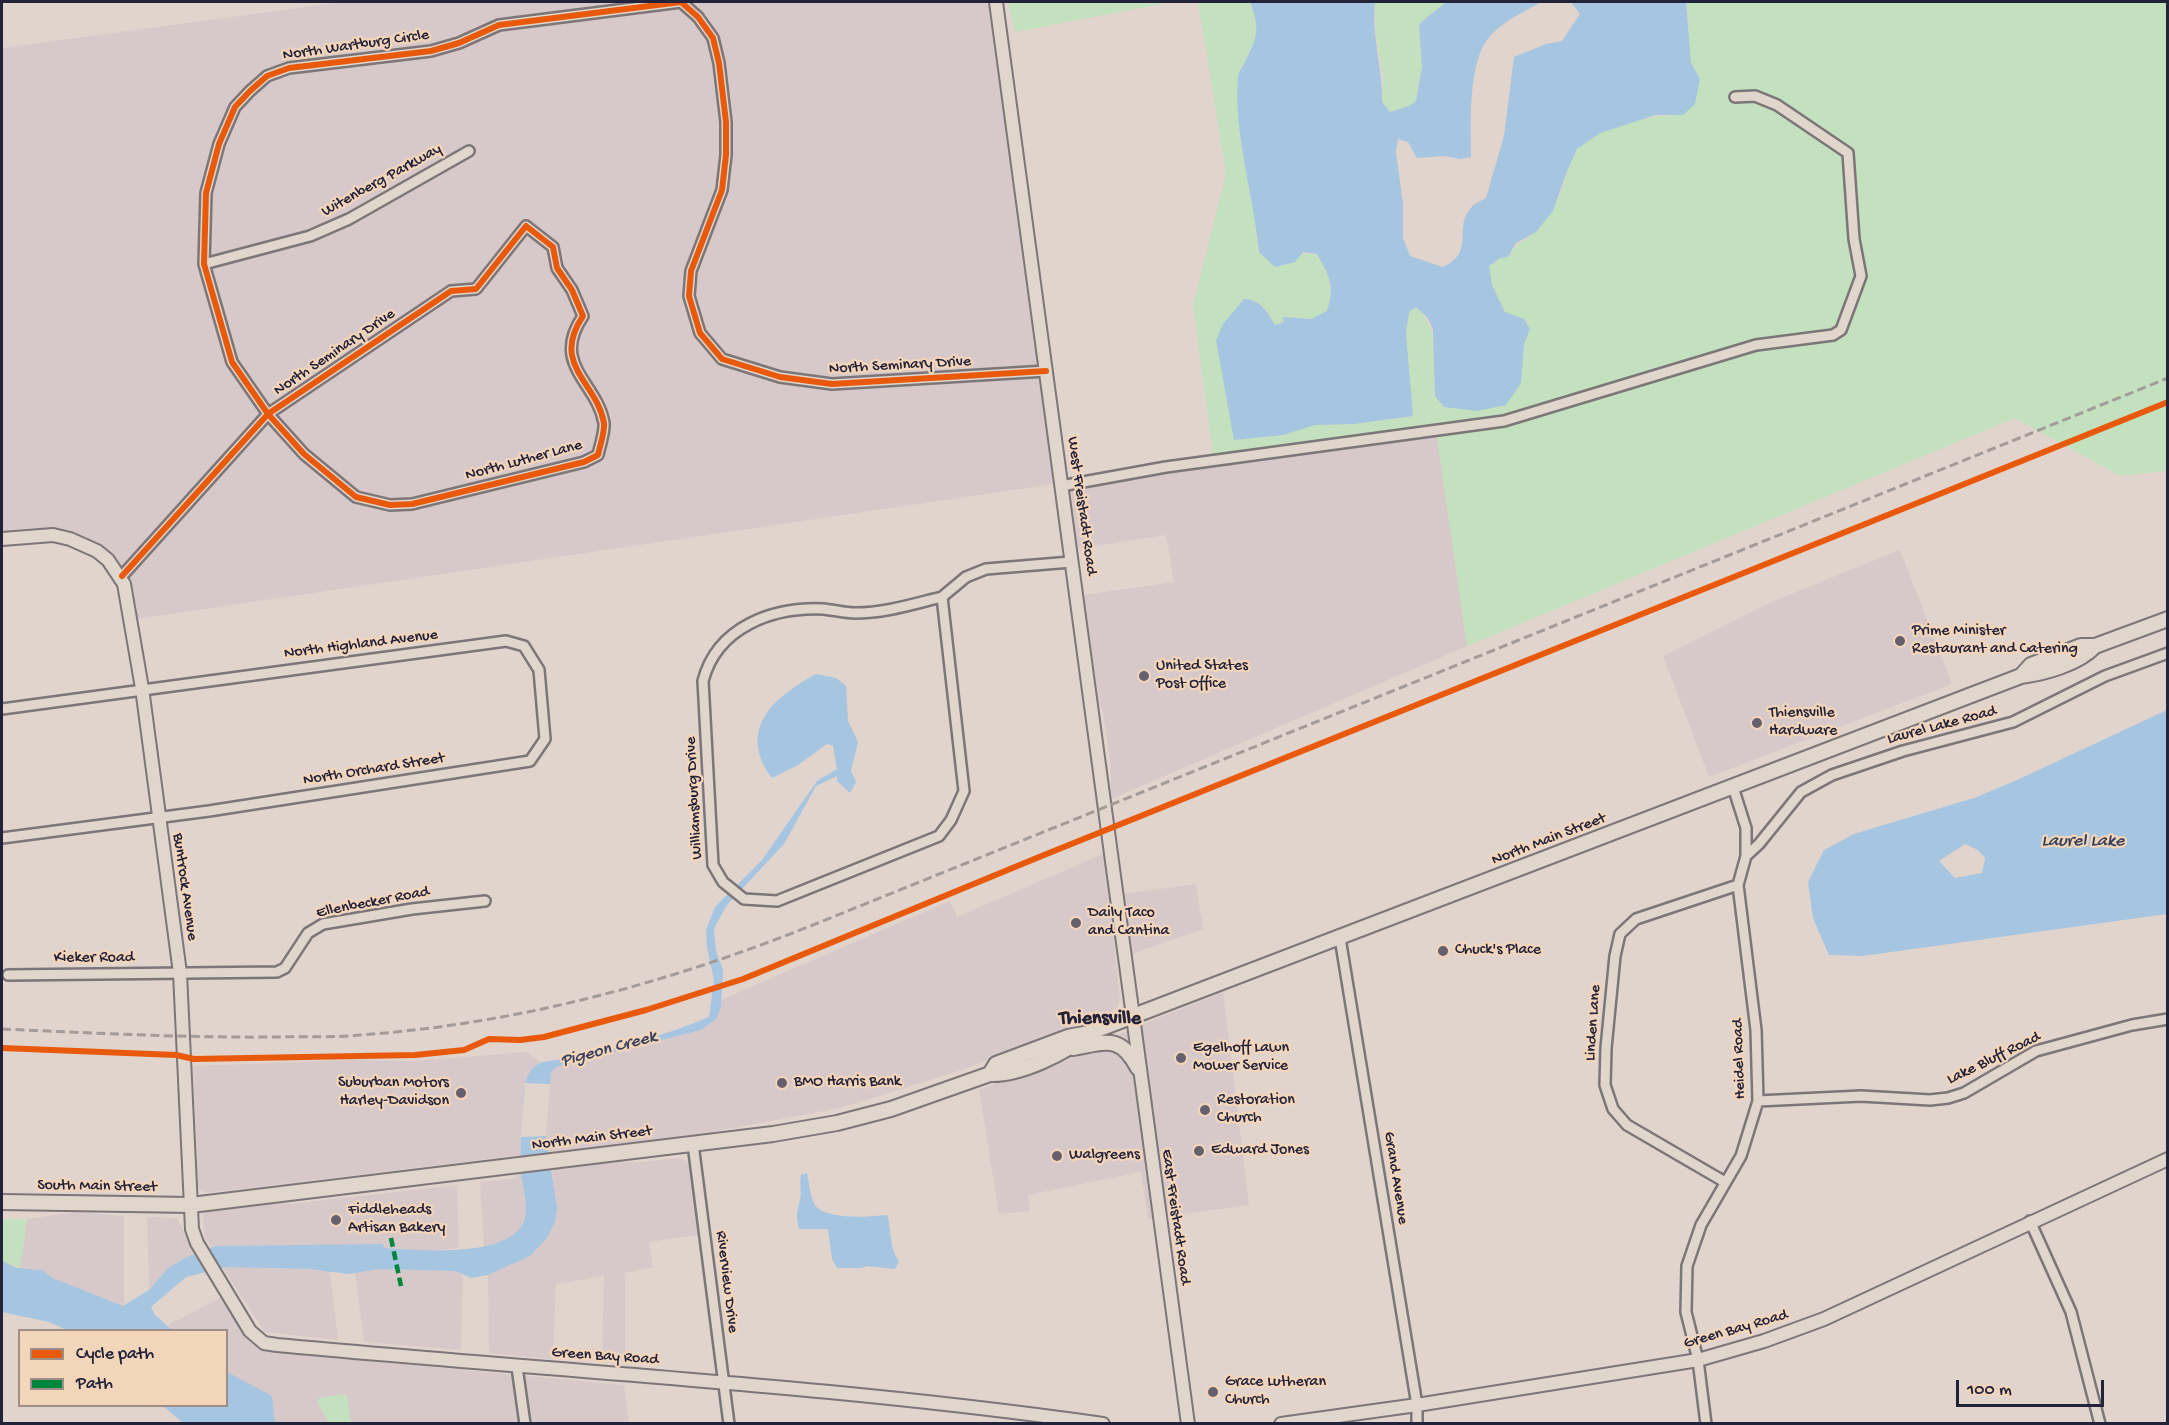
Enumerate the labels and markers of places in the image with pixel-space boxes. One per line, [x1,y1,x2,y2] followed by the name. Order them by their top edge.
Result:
[1912,622,2078,660] place label: Prime Minister Restaurant and Catering
[1893,634,1907,648] marker: Prime Minister Restaurant and Catering
[1156,657,1248,695] place label: United States Post Office
[1137,669,1151,683] marker: United States Post Office
[1769,704,1837,742] place label: Thiensville Hardware
[1750,716,1764,730] marker: Thiensville Hardware
[1088,904,1169,942] place label: Daily Taco and Cantina
[1069,916,1083,930] marker: Daily Taco and Cantina
[1455,941,1541,961] place label: Chuck's Place
[1436,944,1450,958] marker: Chuck's Place
[1193,1039,1289,1077] place label: Egelhoff Lawn Mower Service
[1174,1051,1188,1065] marker: Egelhoff Lawn Mower Service
[794,1073,901,1093] place label: BMO Harris Bank
[338,1074,449,1112] place label: Suburban Motors Harley-Davidson
[775,1076,789,1090] marker: BMO Harris Bank
[454,1086,468,1100] marker: Suburban Motors Harley-Davidson
[1217,1091,1295,1129] place label: Restoration Church
[1198,1103,1212,1117] marker: Restoration Church
[1211,1141,1309,1161] place label: Edward Jones
[1192,1144,1206,1158] marker: Edward Jones
[1069,1146,1140,1166] place label: Walgreens
[1050,1149,1064,1163] marker: Walgreens
[348,1201,445,1239] place label: Fiddleheads Artisan Bakery
[329,1213,343,1227] marker: Fiddleheads Artisan Bakery
[1225,1373,1326,1411] place label: Grace Lutheran Church
[1206,1385,1220,1399] marker: Grace Lutheran Church

